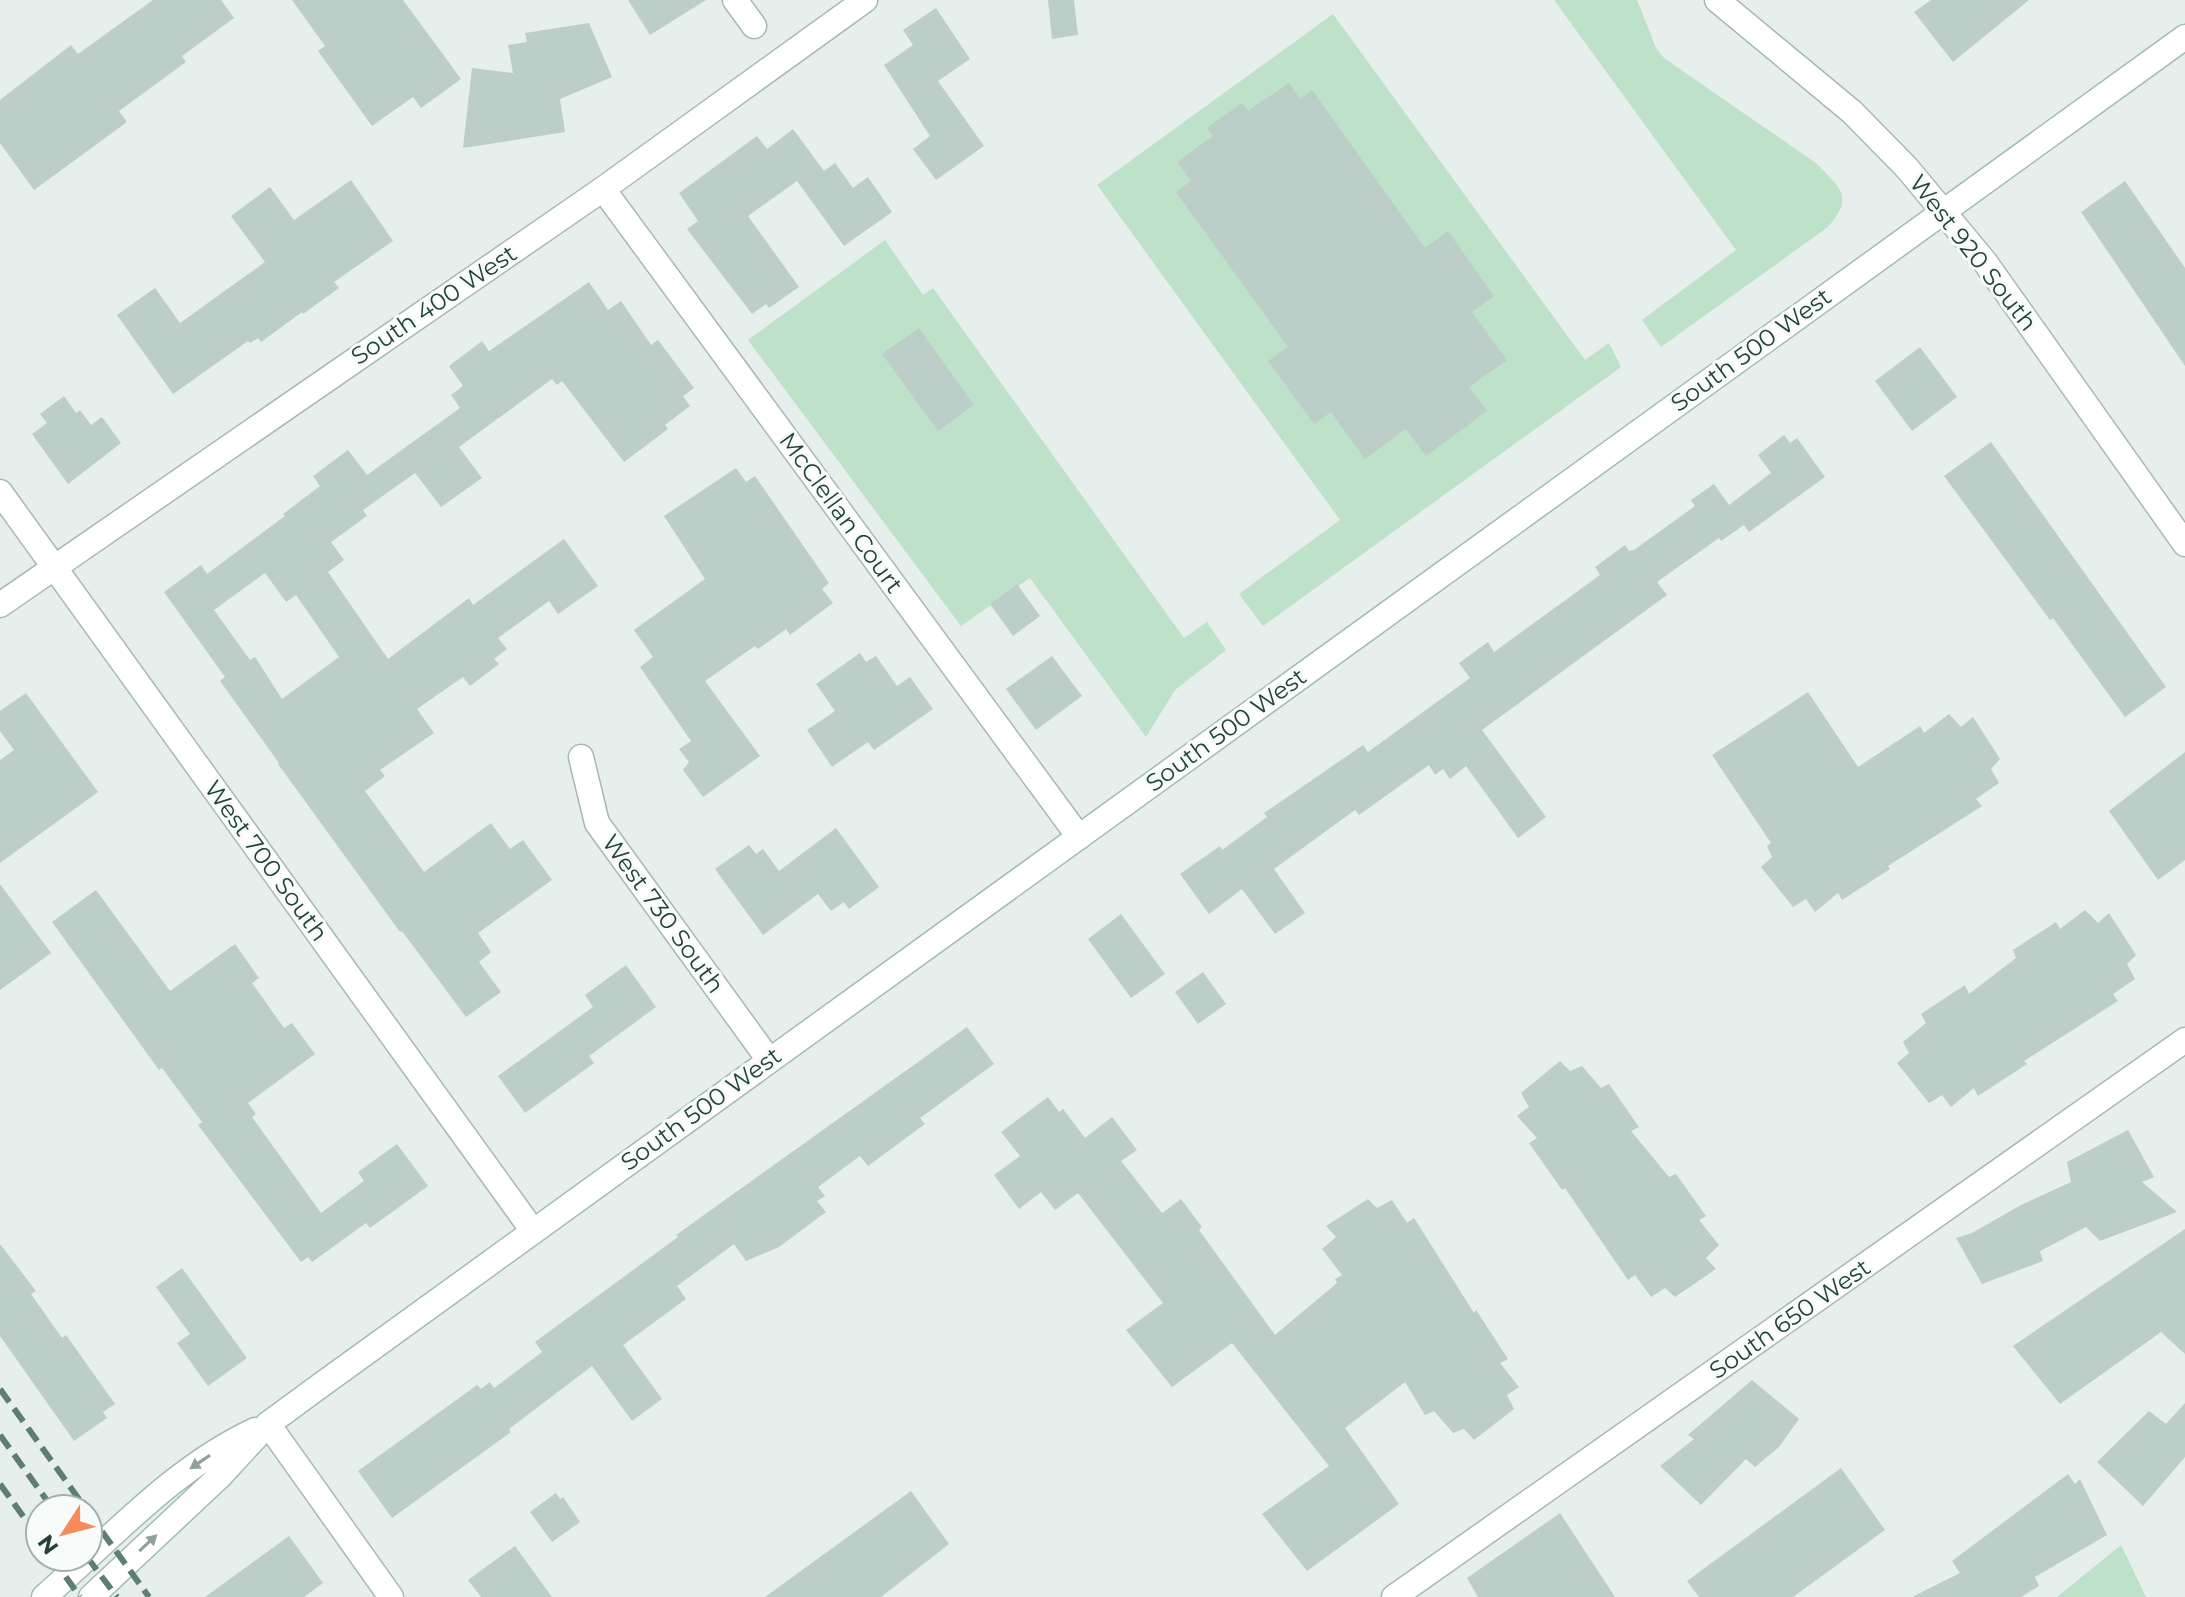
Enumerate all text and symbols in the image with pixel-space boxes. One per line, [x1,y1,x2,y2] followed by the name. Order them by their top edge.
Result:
[1904,169,2043,336] street label: West 920 South
[345,238,522,371] street label: South 400 West
[1665,282,1837,418] street label: South 500 West
[773,427,910,599] street label: McClellan Court
[1140,662,1312,798] street label: South 500 West
[198,775,334,947] street label: West 700 South
[596,829,731,999] street label: West 730 South
[615,1041,787,1177] street label: South 500 West
[1704,1252,1876,1385] street label: South 650 West
[189,1454,211,1468] one-way arrow
[24,1493,104,1573] north arrow
[32,1529,64,1560] text: N
[138,1535,157,1553] one-way arrow

